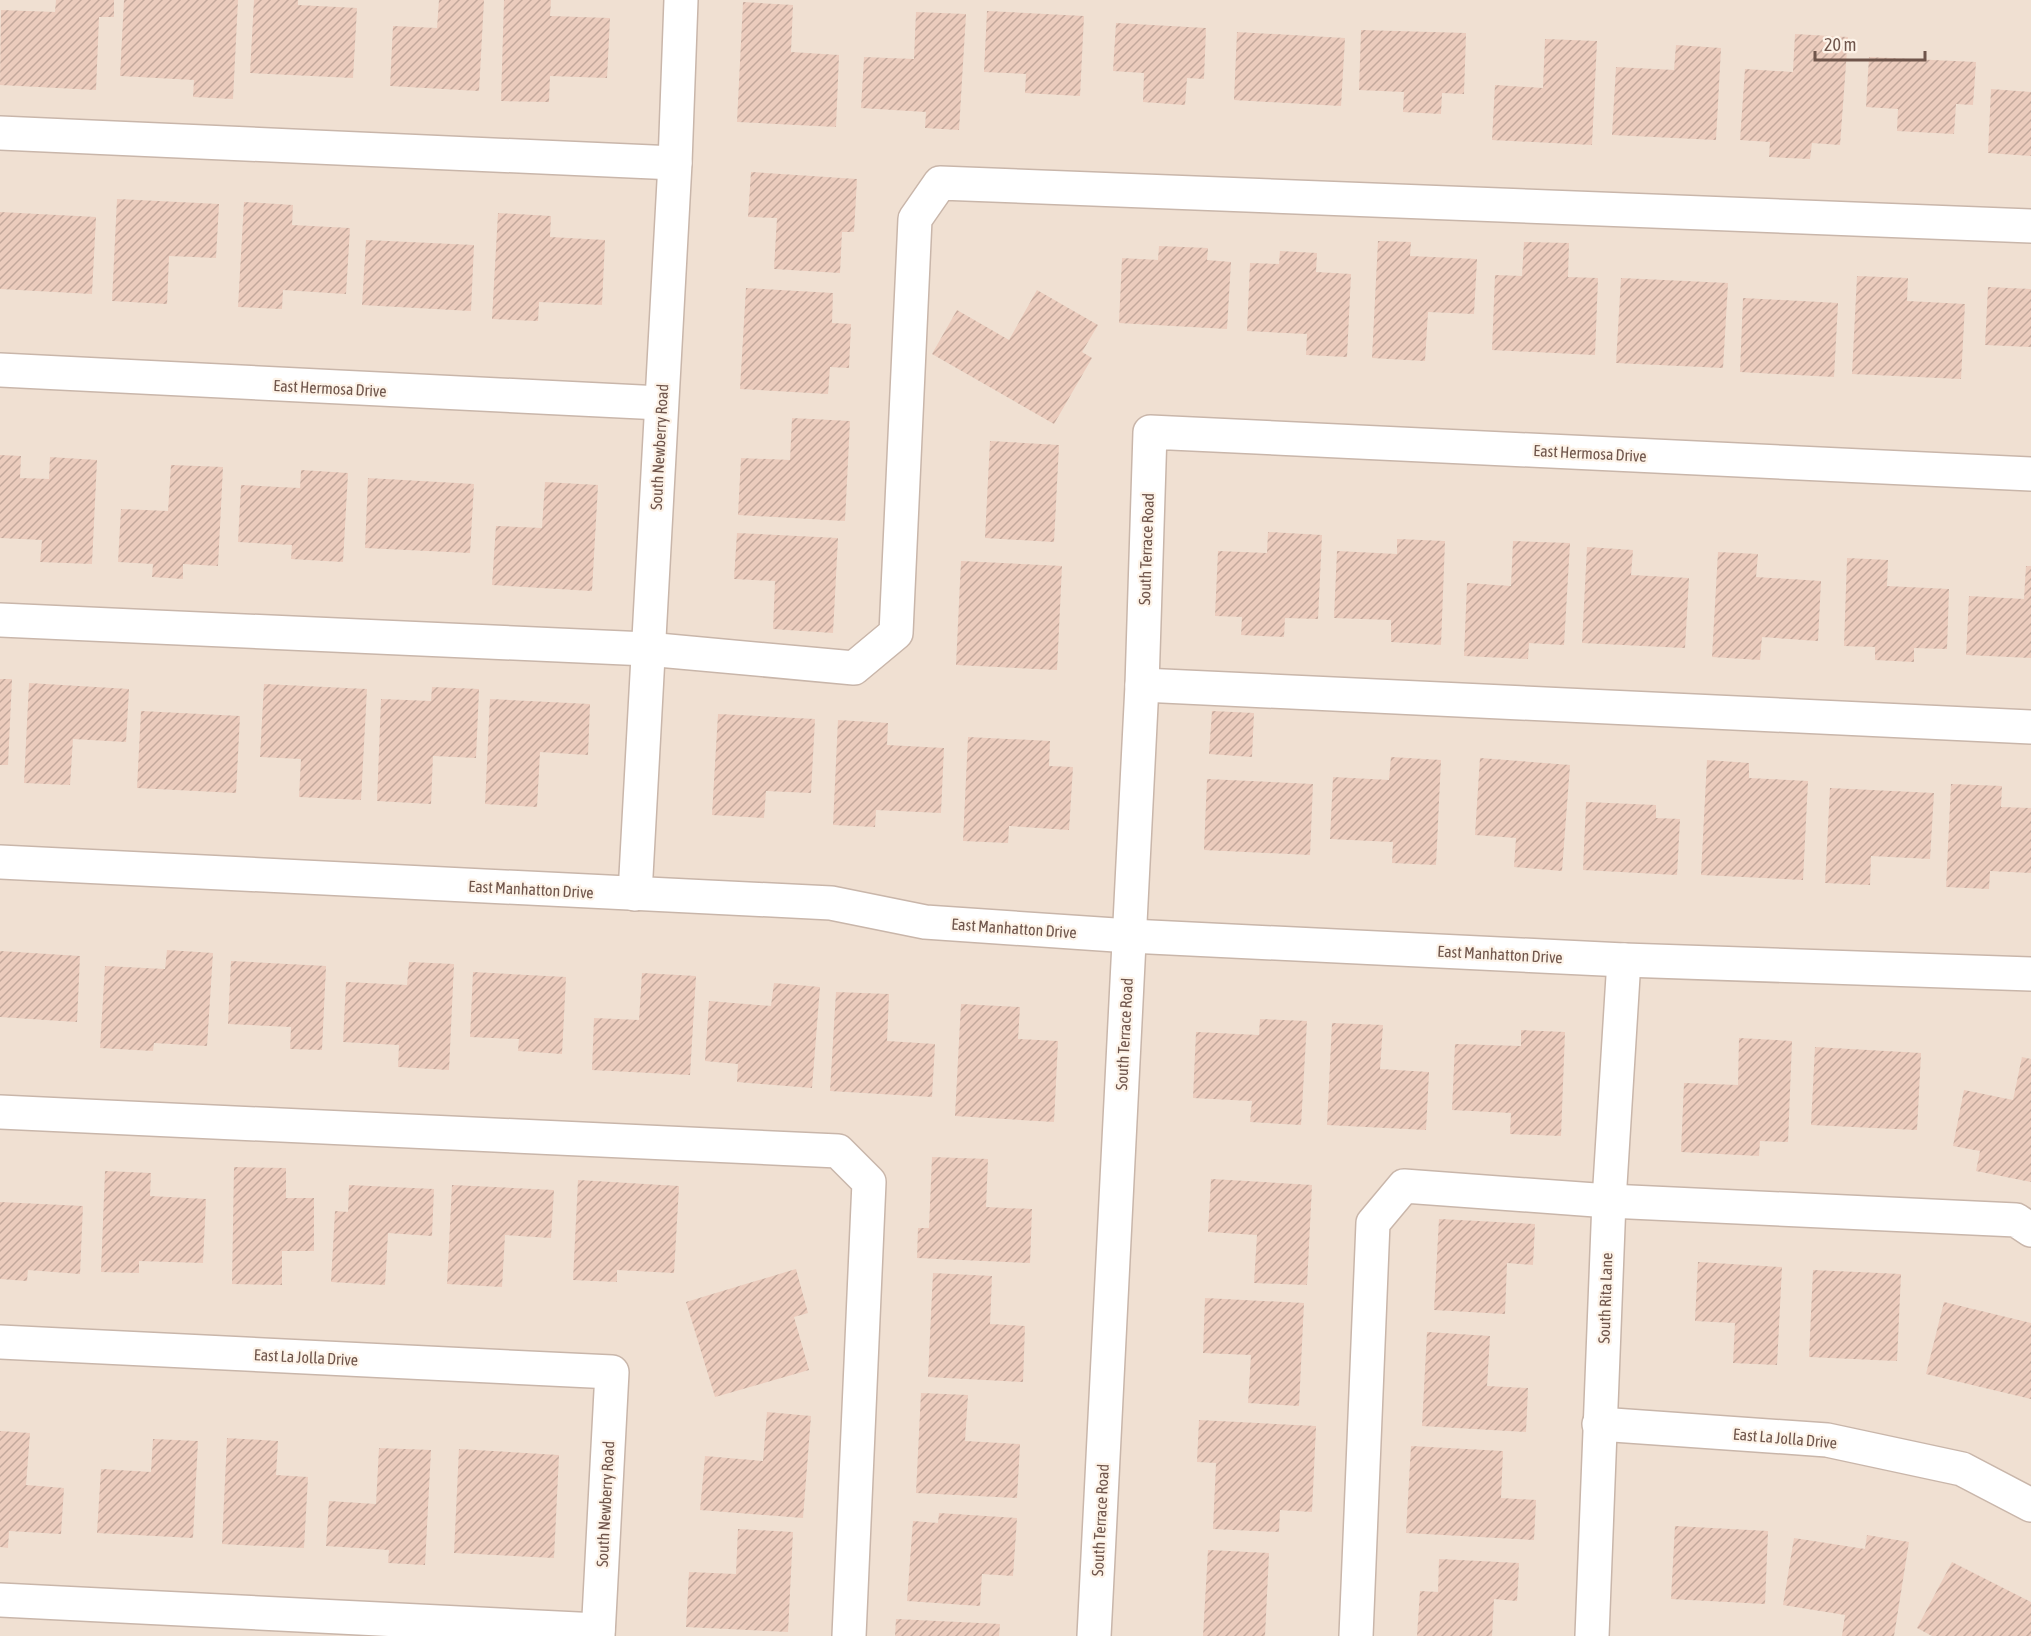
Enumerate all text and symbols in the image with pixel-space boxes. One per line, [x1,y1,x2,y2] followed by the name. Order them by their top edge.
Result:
[1815,24,1924,62] scale bar
[1824,34,1856,55] text: 20 m
[273,376,387,400] street label: East Hermosa Drive
[647,383,672,511] street label: South Newberry Road
[1533,441,1647,465] street label: East Hermosa Drive
[1135,493,1157,605] street label: South Terrace Road
[468,877,594,901] street label: East Manhatton Drive
[951,915,1077,941] street label: East Manhatton Drive
[1437,942,1563,966] street label: East Manhatton Drive
[1112,977,1136,1091] street label: South Terrace Road
[1594,1252,1616,1344] street label: South Rita Lane
[253,1345,359,1369] street label: East La Jolla Drive
[1732,1424,1838,1452] street label: East La Jolla Drive
[593,1440,618,1568] street label: South Newberry Road
[1088,1463,1112,1577] street label: South Terrace Road

